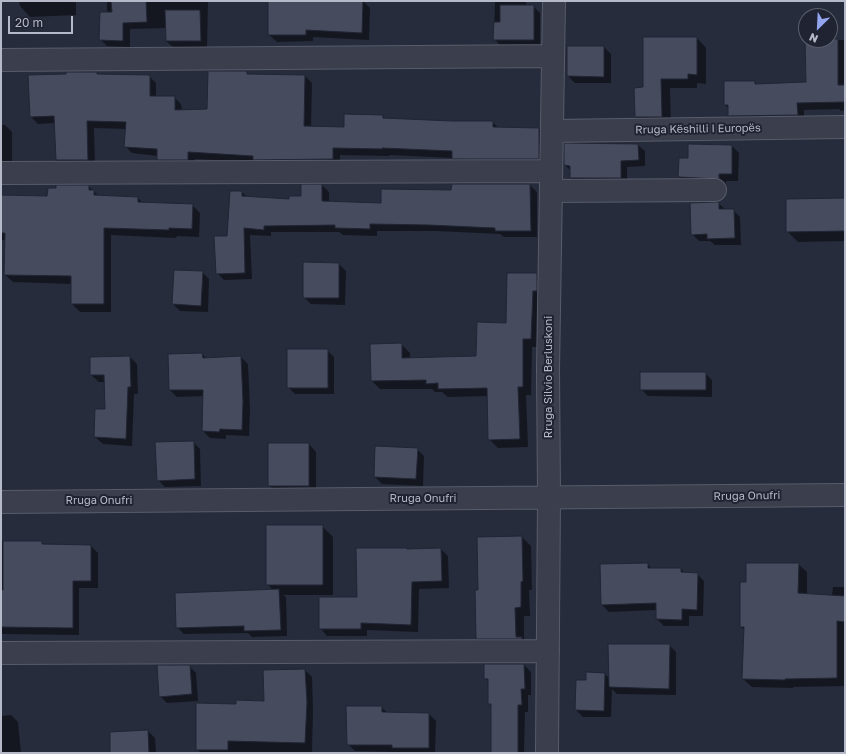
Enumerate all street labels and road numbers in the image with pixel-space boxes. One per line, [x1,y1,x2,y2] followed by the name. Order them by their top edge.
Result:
[635,121,761,137] street label: Rruga Këshilli I Europës
[542,316,556,438] street label: Rruga Silvio Berluskoni
[713,489,781,503] street label: Rruga Onufri
[390,492,456,506] street label: Rruga Onufri
[66,494,132,508] street label: Rruga Onufri

